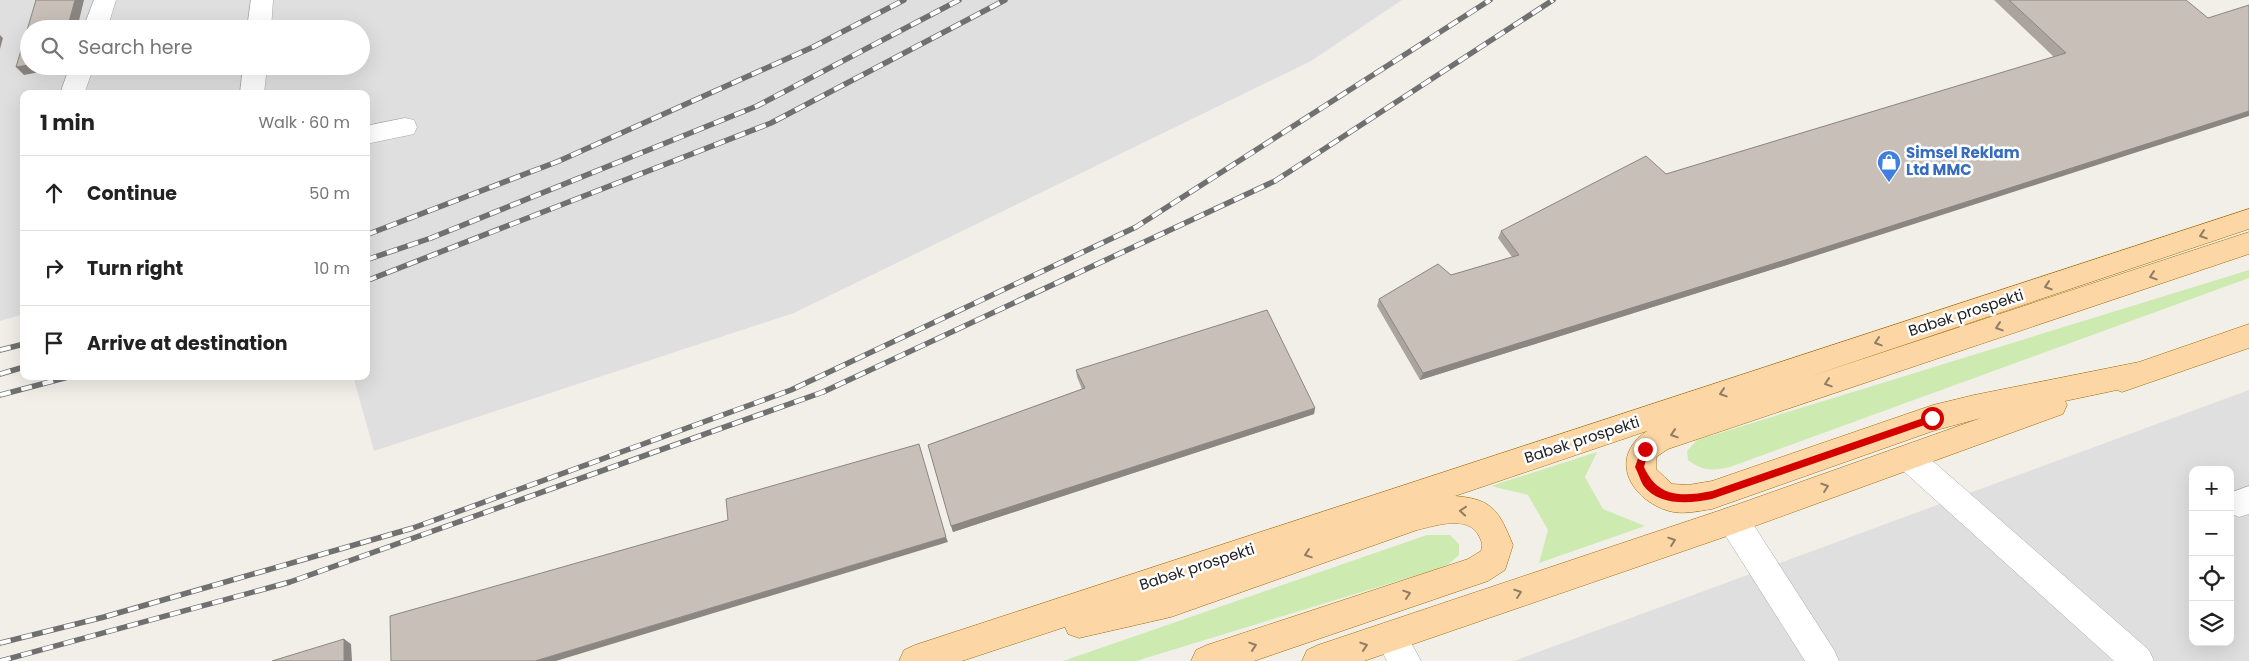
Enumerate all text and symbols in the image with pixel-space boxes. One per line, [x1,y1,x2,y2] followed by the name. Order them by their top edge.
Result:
[20,20,370,75] search box
[38,34,66,62] icon: search
[78,34,192,61] text: Search here
[40,108,95,137] text: 1 min
[258,111,350,134] text: Walk · 60 m
[1906,142,2020,180] place label: Simsel Reklam Ltd MMC
[1876,149,1902,183] shop icon: Simsel Reklam Ltd MMC
[40,179,68,207] icon: ahead
[87,180,177,207] text: Continue
[309,182,350,205] text: 50 m
[2199,229,2207,239] one-way arrow
[40,254,68,282] icon: right
[87,255,183,282] text: Turn right
[314,257,350,280] text: 10 m
[2150,270,2158,280] one-way arrow
[2045,280,2053,290] one-way arrow
[1906,284,2026,341] street label: Babək prospekti
[1995,321,2004,331] one-way arrow
[40,329,68,357] icon: arrive
[87,330,288,357] text: Arrive at destination
[1874,337,1882,347] one-way arrow
[1824,378,1833,388] one-way arrow
[1720,388,1728,398] one-way arrow
[1921,407,1944,430] route start
[1522,411,1642,468] street label: Babək prospekti
[1670,429,1679,439] one-way arrow
[1634,438,1657,461] route end
[2189,466,2234,646] map controls
[2189,466,2234,511] button: +
[1821,483,1829,493] one-way arrow
[1459,505,1467,516] one-way arrow
[2189,511,2234,556] button: −
[1667,537,1676,547] one-way arrow
[1137,538,1257,595] street label: Babək prospekti
[1304,548,1313,558] one-way arrow
[2189,556,2234,601] button: locate
[1513,589,1522,599] one-way arrow
[1402,590,1411,600] one-way arrow
[2189,601,2234,646] button: layers
[1248,641,1257,651] one-way arrow
[1359,641,1368,651] one-way arrow

